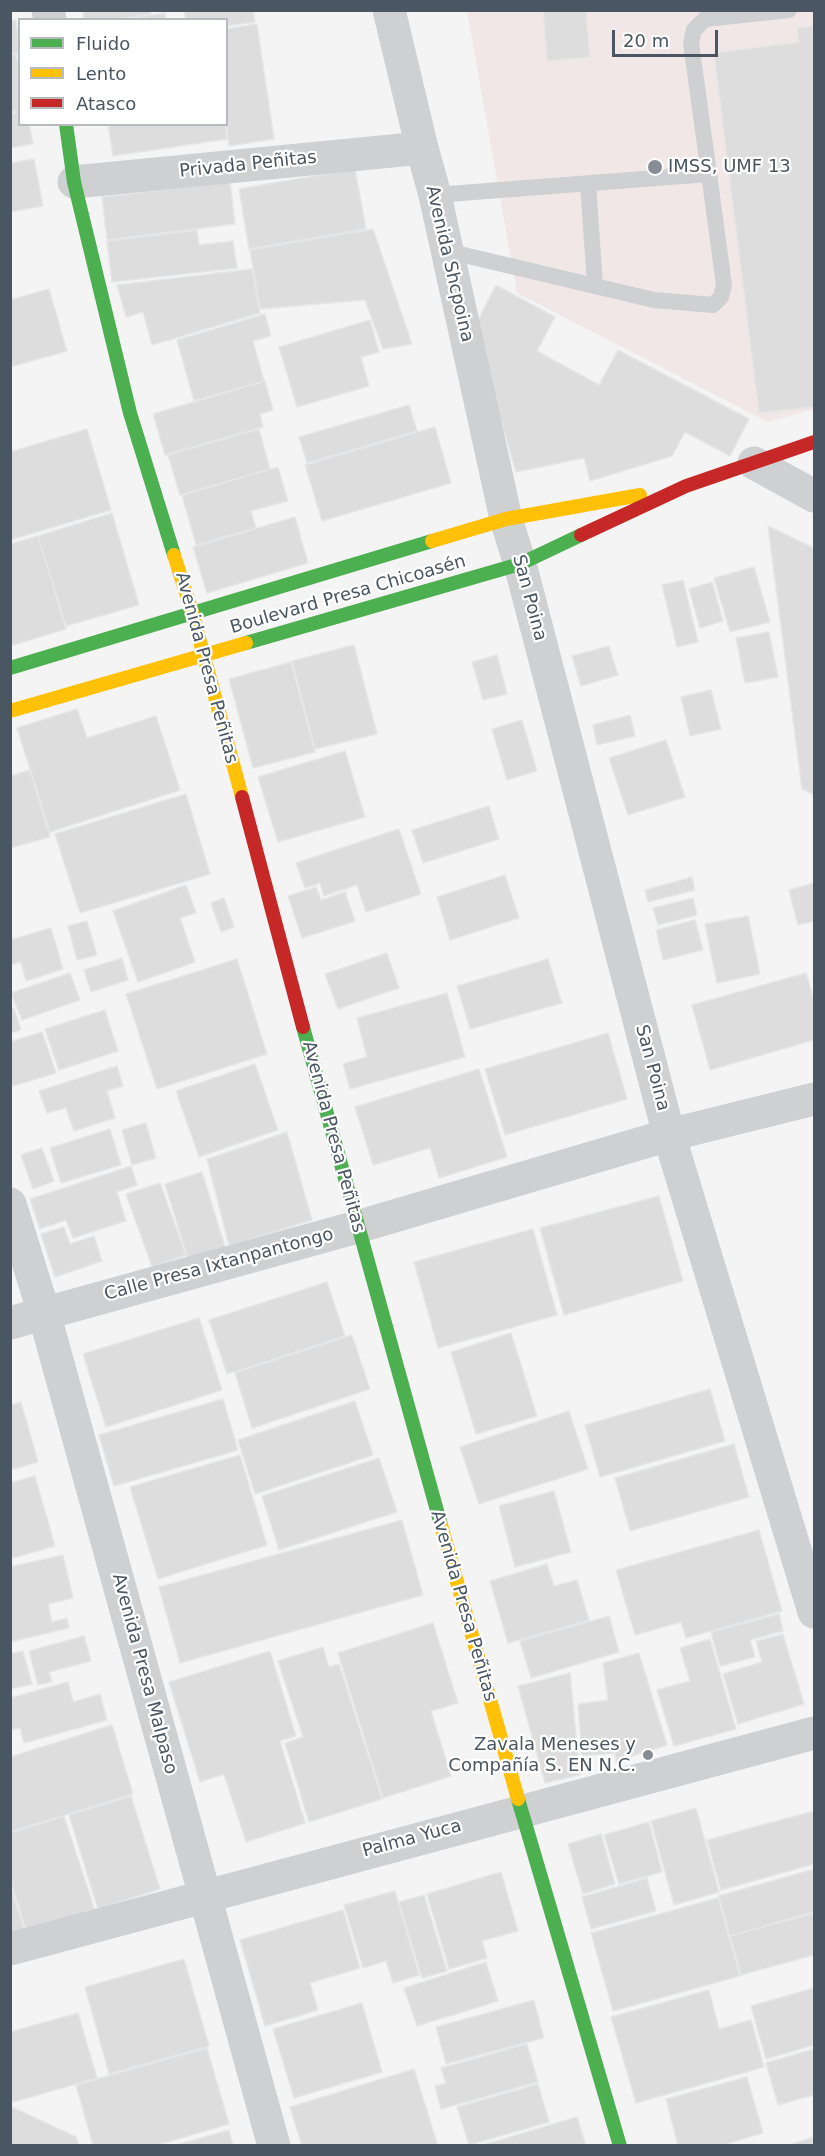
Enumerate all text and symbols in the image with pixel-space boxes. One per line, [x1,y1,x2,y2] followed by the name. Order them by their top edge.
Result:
[18,18,228,126] legend
[615,18,722,56] scale bar
[623,30,669,51] text: 20 m
[76,33,130,54] text: Fluido
[76,63,126,84] text: Lento
[76,93,136,114] text: Atasco
[178,147,318,183] street label: Privada Peñitas
[668,156,791,178] place label: IMSS, UMF 13
[646,158,664,176] marker: IMSS, UMF 13
[420,184,478,344] street label: Avenida Shcpoina
[228,551,468,639] street label: Boulevard Presa Chicoasén
[507,553,551,643] street label: San Poina
[170,570,242,766] street label: Avenida Presa Peñitas
[630,1023,674,1113] street label: San Poina
[297,1039,369,1235] street label: Avenida Presa Peñitas
[102,1224,336,1306] street label: Calle Presa Ixtanpantongo
[425,1508,501,1704] street label: Avenida Presa Peñitas
[107,1571,181,1777] street label: Avenida Presa Malpaso
[448,1734,636,1776] place label: Zavala Meneses y Compañía S. EN N.C.
[641,1748,655,1762] marker: Zavala Meneses y Compañía S. EN N.C.
[360,1815,464,1863] street label: Palma Yuca

